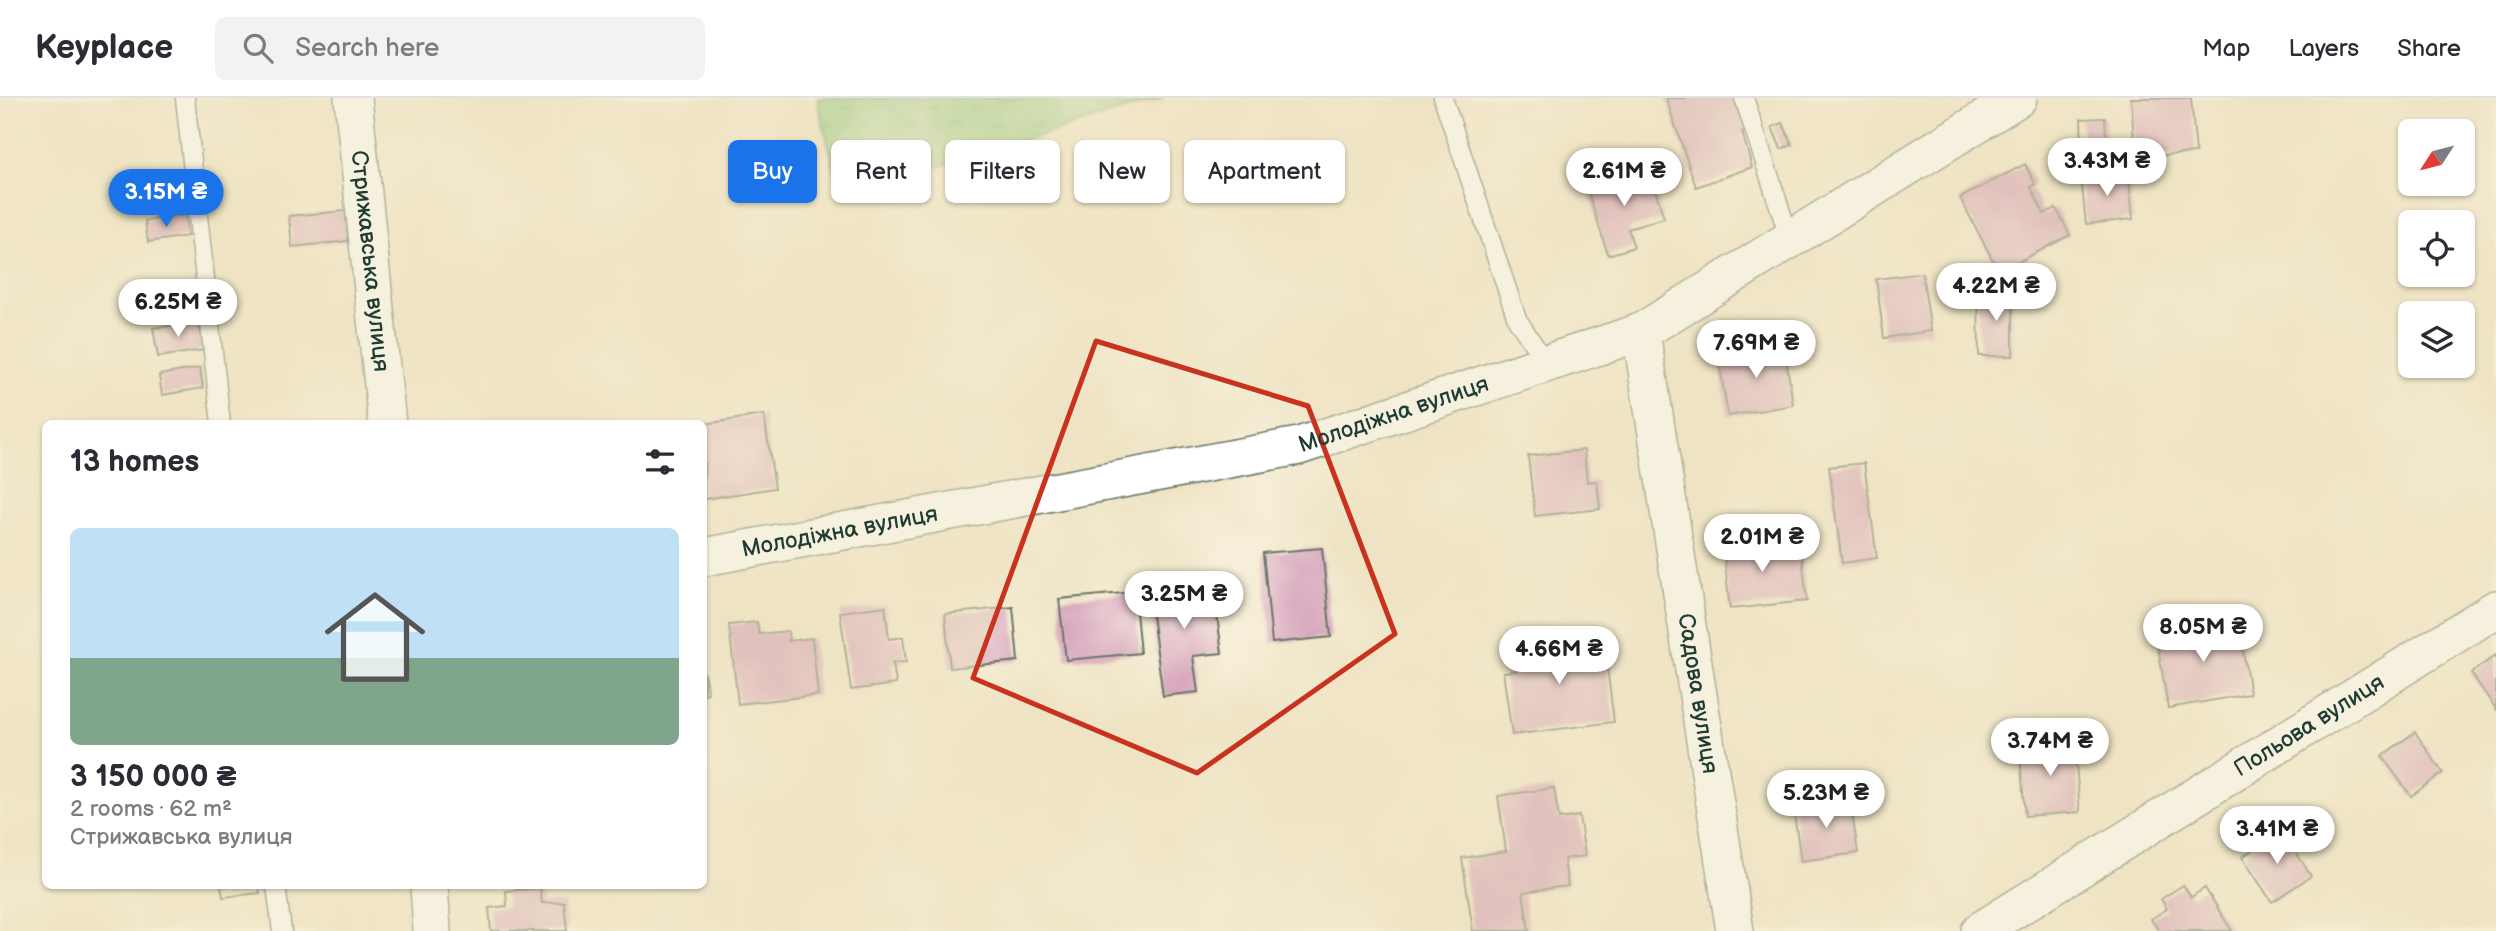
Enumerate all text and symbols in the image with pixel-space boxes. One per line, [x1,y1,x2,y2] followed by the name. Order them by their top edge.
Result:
[215,17,705,80] search box
[35,28,173,68] text: Keyplace
[239,29,277,67] icon: search
[295,33,439,64] text: Search here
[2202,34,2250,63] text: Map
[2288,34,2359,63] text: Layers
[2397,34,2461,63] text: Share
[2398,119,2474,196] north arrow
[2398,119,2475,378] map controls
[2042,139,2172,198] pin: 3.43M ₴
[728,140,817,203] chip: Buy
[831,140,931,203] chip: Rent
[945,140,1060,203] chip: Filters
[1074,140,1170,203] chip: New
[1184,140,1345,203] chip: Apartment
[2064,147,2150,175] text: 3.43M ₴
[1559,148,1689,208] pin: 2.61M ₴
[345,149,395,373] street label: Стрижавська вулиця
[1582,157,1666,185] text: 2.61M ₴
[101,170,231,229] pin: 3.15M ₴
[125,178,207,206] text: 3.15M ₴
[2398,210,2475,287] button: locate
[1931,264,2061,323] pin: 4.22M ₴
[1952,272,2040,300] text: 4.22M ₴
[113,280,243,339] pin: 6.25M ₴
[134,288,222,316] text: 6.25M ₴
[2398,301,2475,378] button: layers
[1691,320,1821,380] pin: 7.69M ₴
[1713,329,1799,357] text: 7.69M ₴
[1295,370,1492,459] street label: Молодіжна вулиця
[641,443,679,481] icon: filters
[70,444,199,480] text: 13 homes
[739,500,940,564] street label: Молодіжна вулиця
[1697,514,1827,574] pin: 2.01M ₴
[1720,523,1804,551] text: 2.01M ₴
[1119,572,1249,631] pin: 3.25M ₴
[312,574,438,700] icon: home
[1141,580,1227,608] text: 3.25M ₴
[2138,604,2268,664] pin: 8.05M ₴
[1671,611,1724,776] street label: Садова вулиця
[2159,613,2247,641] text: 8.05M ₴
[1494,626,1624,686] pin: 4.66M ₴
[1515,635,1603,663] text: 4.66M ₴
[2229,668,2390,783] street label: Польова вулиця
[1985,718,2115,778] pin: 3.74M ₴
[2007,727,2093,755] text: 3.74M ₴
[70,759,237,795] text: 3 150 000 ₴
[1761,770,1891,830] pin: 5.23M ₴
[1783,779,1869,807] text: 5.23M ₴
[70,795,232,823] text: 2 rooms · 62 m²
[2212,806,2342,866] pin: 3.41M ₴
[2236,815,2318,843] text: 3.41M ₴
[70,823,292,851] text: Стрижавська вулиця

